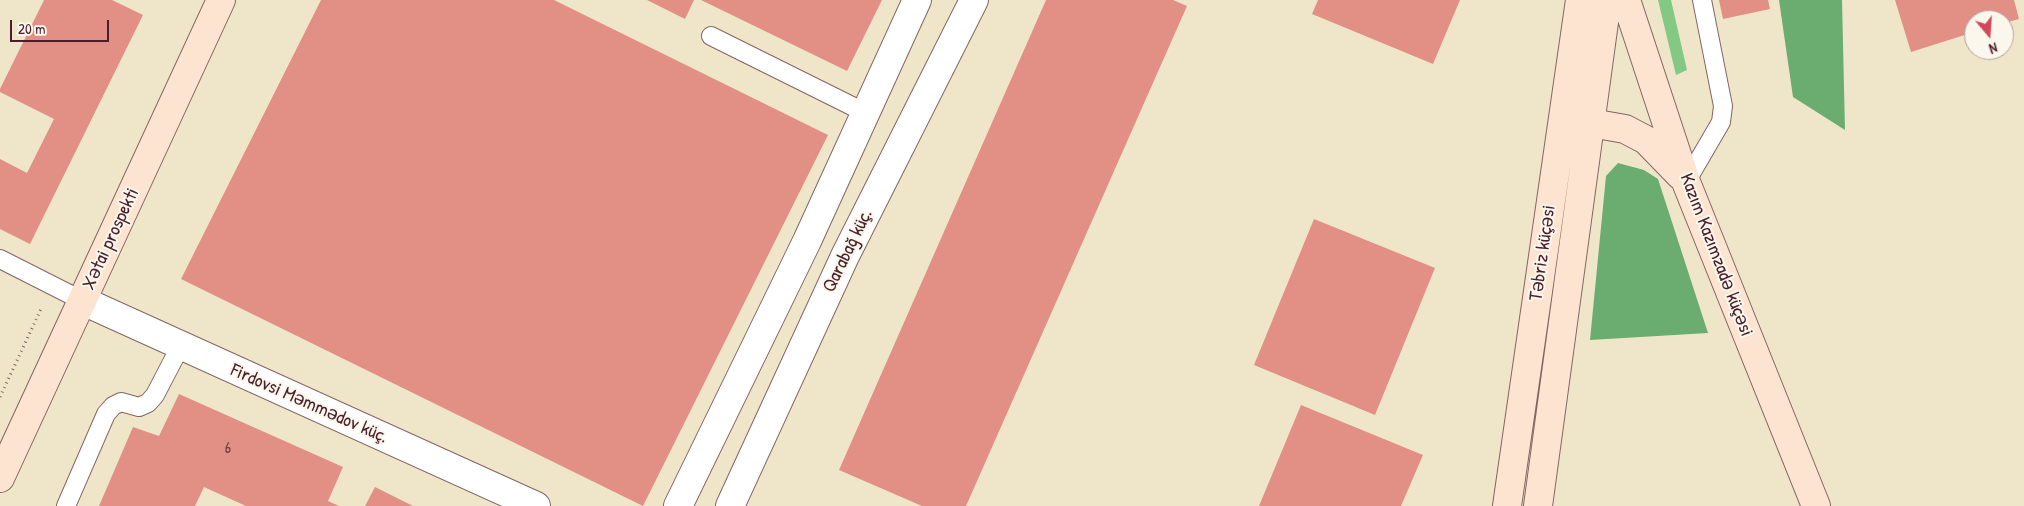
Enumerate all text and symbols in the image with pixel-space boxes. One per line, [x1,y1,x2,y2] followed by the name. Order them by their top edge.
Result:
[12,10,111,42] scale bar
[1964,10,2014,60] north arrow
[18,18,45,39] text: 20 m
[1987,39,2000,59] text: N
[1674,170,1758,340] street label: Kazım Kazımzadə küçəsi
[78,185,144,293] street label: Xətai prospekti
[1525,204,1561,302] street label: Təbriz küçəsi
[818,206,878,296] street label: Qarabağ küç.
[227,359,391,449] street label: Firdovsi Məmmədov küç.
[225,439,231,459] house number: 6

